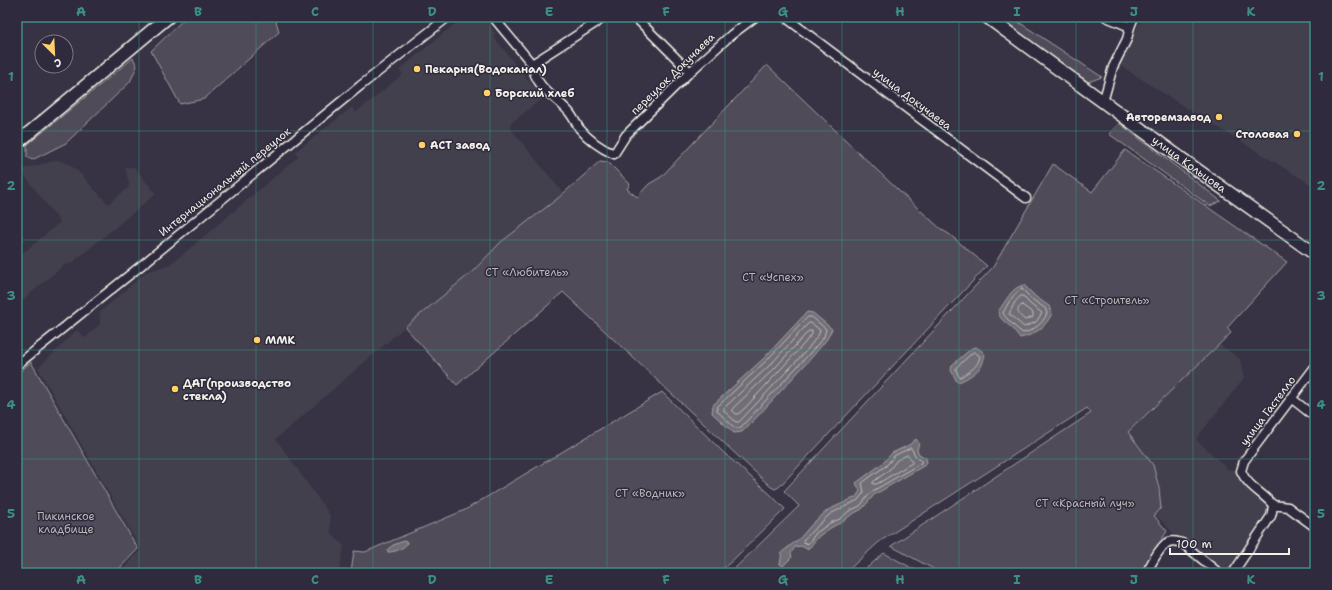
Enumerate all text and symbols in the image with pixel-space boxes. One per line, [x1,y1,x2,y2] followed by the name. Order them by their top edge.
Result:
[76,3,86,20] text: A
[194,3,202,20] text: B
[311,3,319,20] text: C
[427,3,437,20] text: D
[545,3,554,20] text: E
[662,3,670,20] text: F
[778,3,789,20] text: G
[895,3,905,20] text: H
[1013,3,1021,20] text: I
[1130,3,1138,20] text: J
[1247,3,1256,20] text: K
[628,30,718,118] street label: переулок Докучаева
[34,34,74,74] north arrow
[52,54,64,71] text: С
[425,62,547,77] place label: Пекарня(Водоканал)
[412,64,422,74] marker: Пекарня(Водоканал)
[870,64,955,134] street label: улица Докучаева
[8,68,14,85] text: 1
[1318,68,1324,85] text: 1
[495,86,574,101] place label: Борский хлеб
[482,88,492,98] marker: Борский хлеб
[1126,110,1211,125] place label: Авторемзавод
[1214,112,1224,122] marker: Авторемзавод
[156,124,294,240] street label: Интернациональный переулок
[1235,127,1289,142] place label: Столовая
[1292,129,1302,139] marker: Столовая
[1149,132,1229,196] street label: улица Кольцова
[430,138,490,153] place label: АСТ завод
[417,140,427,150] marker: АСТ завод
[6,177,16,194] text: 2
[1316,177,1326,194] text: 2
[485,265,569,280] park label: СТ «Любитель»
[742,270,804,285] park label: СТ «Успех»
[6,287,16,304] text: 3
[1316,287,1326,304] text: 3
[1064,293,1150,308] park label: СТ «Строитель»
[265,333,296,348] place label: ММК
[252,335,262,345] marker: ММК
[1237,373,1299,449] street label: улица Гастелло
[183,376,291,404] place label: ДАГ(производство стекла)
[170,384,180,394] marker: ДАГ(производство стекла)
[6,396,16,413] text: 4
[1316,396,1326,413] text: 4
[615,486,685,501] park label: СТ «Водник»
[1035,496,1135,511] park label: СТ «Красный луч»
[7,505,15,522] text: 5
[1317,505,1325,522] text: 5
[37,509,95,537] park label: Пикинское кладбище
[1170,530,1289,556] scale bar
[1176,536,1212,552] text: 100 m
[76,571,86,588] text: A
[194,571,202,588] text: B
[311,571,319,588] text: C
[427,571,437,588] text: D
[545,571,554,588] text: E
[662,571,670,588] text: F
[778,571,789,588] text: G
[895,571,905,588] text: H
[1013,571,1021,588] text: I
[1130,571,1138,588] text: J
[1247,571,1256,588] text: K

